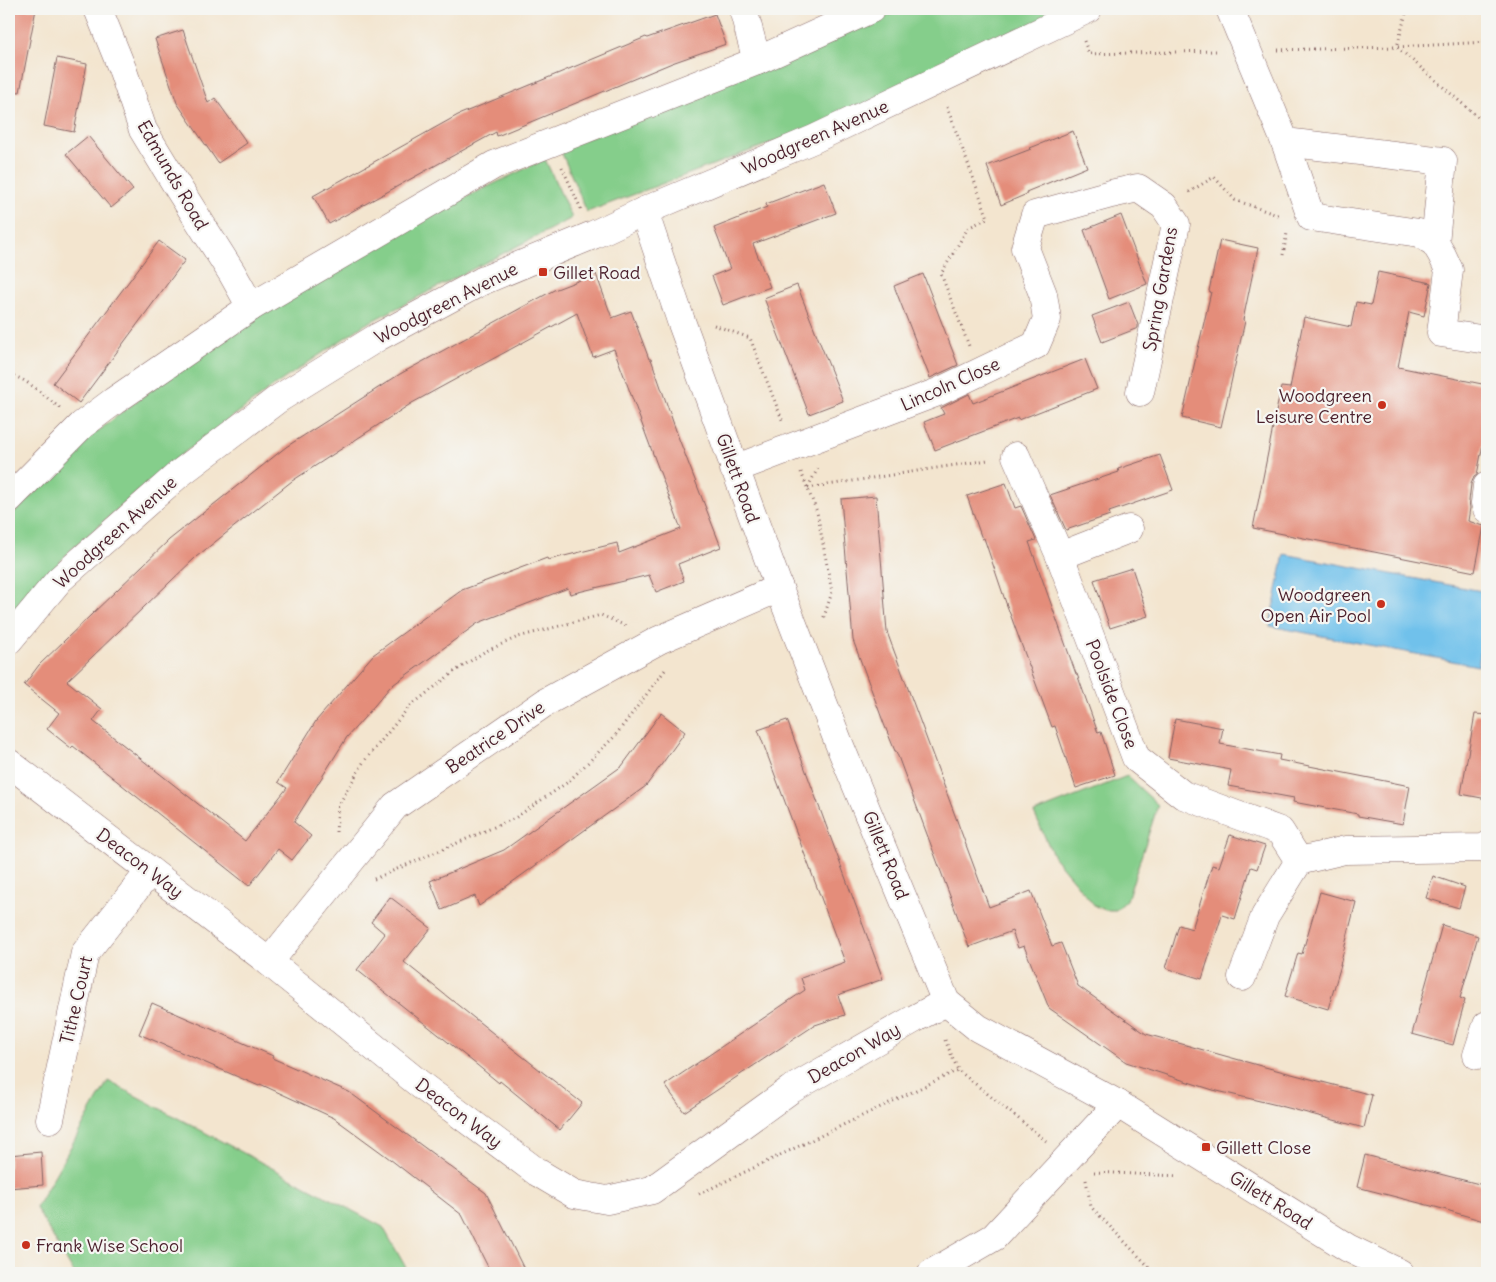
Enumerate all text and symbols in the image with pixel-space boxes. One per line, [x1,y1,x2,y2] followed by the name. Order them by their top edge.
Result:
[738,94,892,180] street label: Woodgreen Avenue
[132,116,214,234] street label: Edmunds Road
[1138,225,1182,353] street label: Spring Gardens
[370,257,522,349] street label: Woodgreen Avenue
[553,261,641,284] place label: Gillet Road
[537,266,549,278] marker: Gillet Road
[897,352,1003,416] street label: Lincoln Close
[1256,384,1372,428] place label: Woodgreen Leisure Centre
[1376,399,1388,411] marker: Woodgreen Leisure Centre
[711,430,765,526] street label: Gillett Road
[49,471,181,593] street label: Woodgreen Avenue
[1260,583,1371,627] place label: Woodgreen Open Air Pool
[1375,598,1387,610] marker: Woodgreen Open Air Pool
[1081,636,1143,752] street label: Poolside Close
[441,695,549,779] street label: Beatrice Drive
[858,807,914,903] street label: Gillett Road
[92,823,188,903] street label: Deacon Way
[55,954,97,1046] street label: Tithe Court
[804,1017,904,1089] street label: Deacon Way
[411,1073,507,1153] street label: Deacon Way
[1216,1136,1311,1159] place label: Gillett Close
[1200,1141,1212,1153] marker: Gillett Close
[1225,1165,1317,1235] street label: Gillett Road
[36,1234,183,1257] place label: Frank Wise School
[20,1239,32,1251] marker: Frank Wise School

